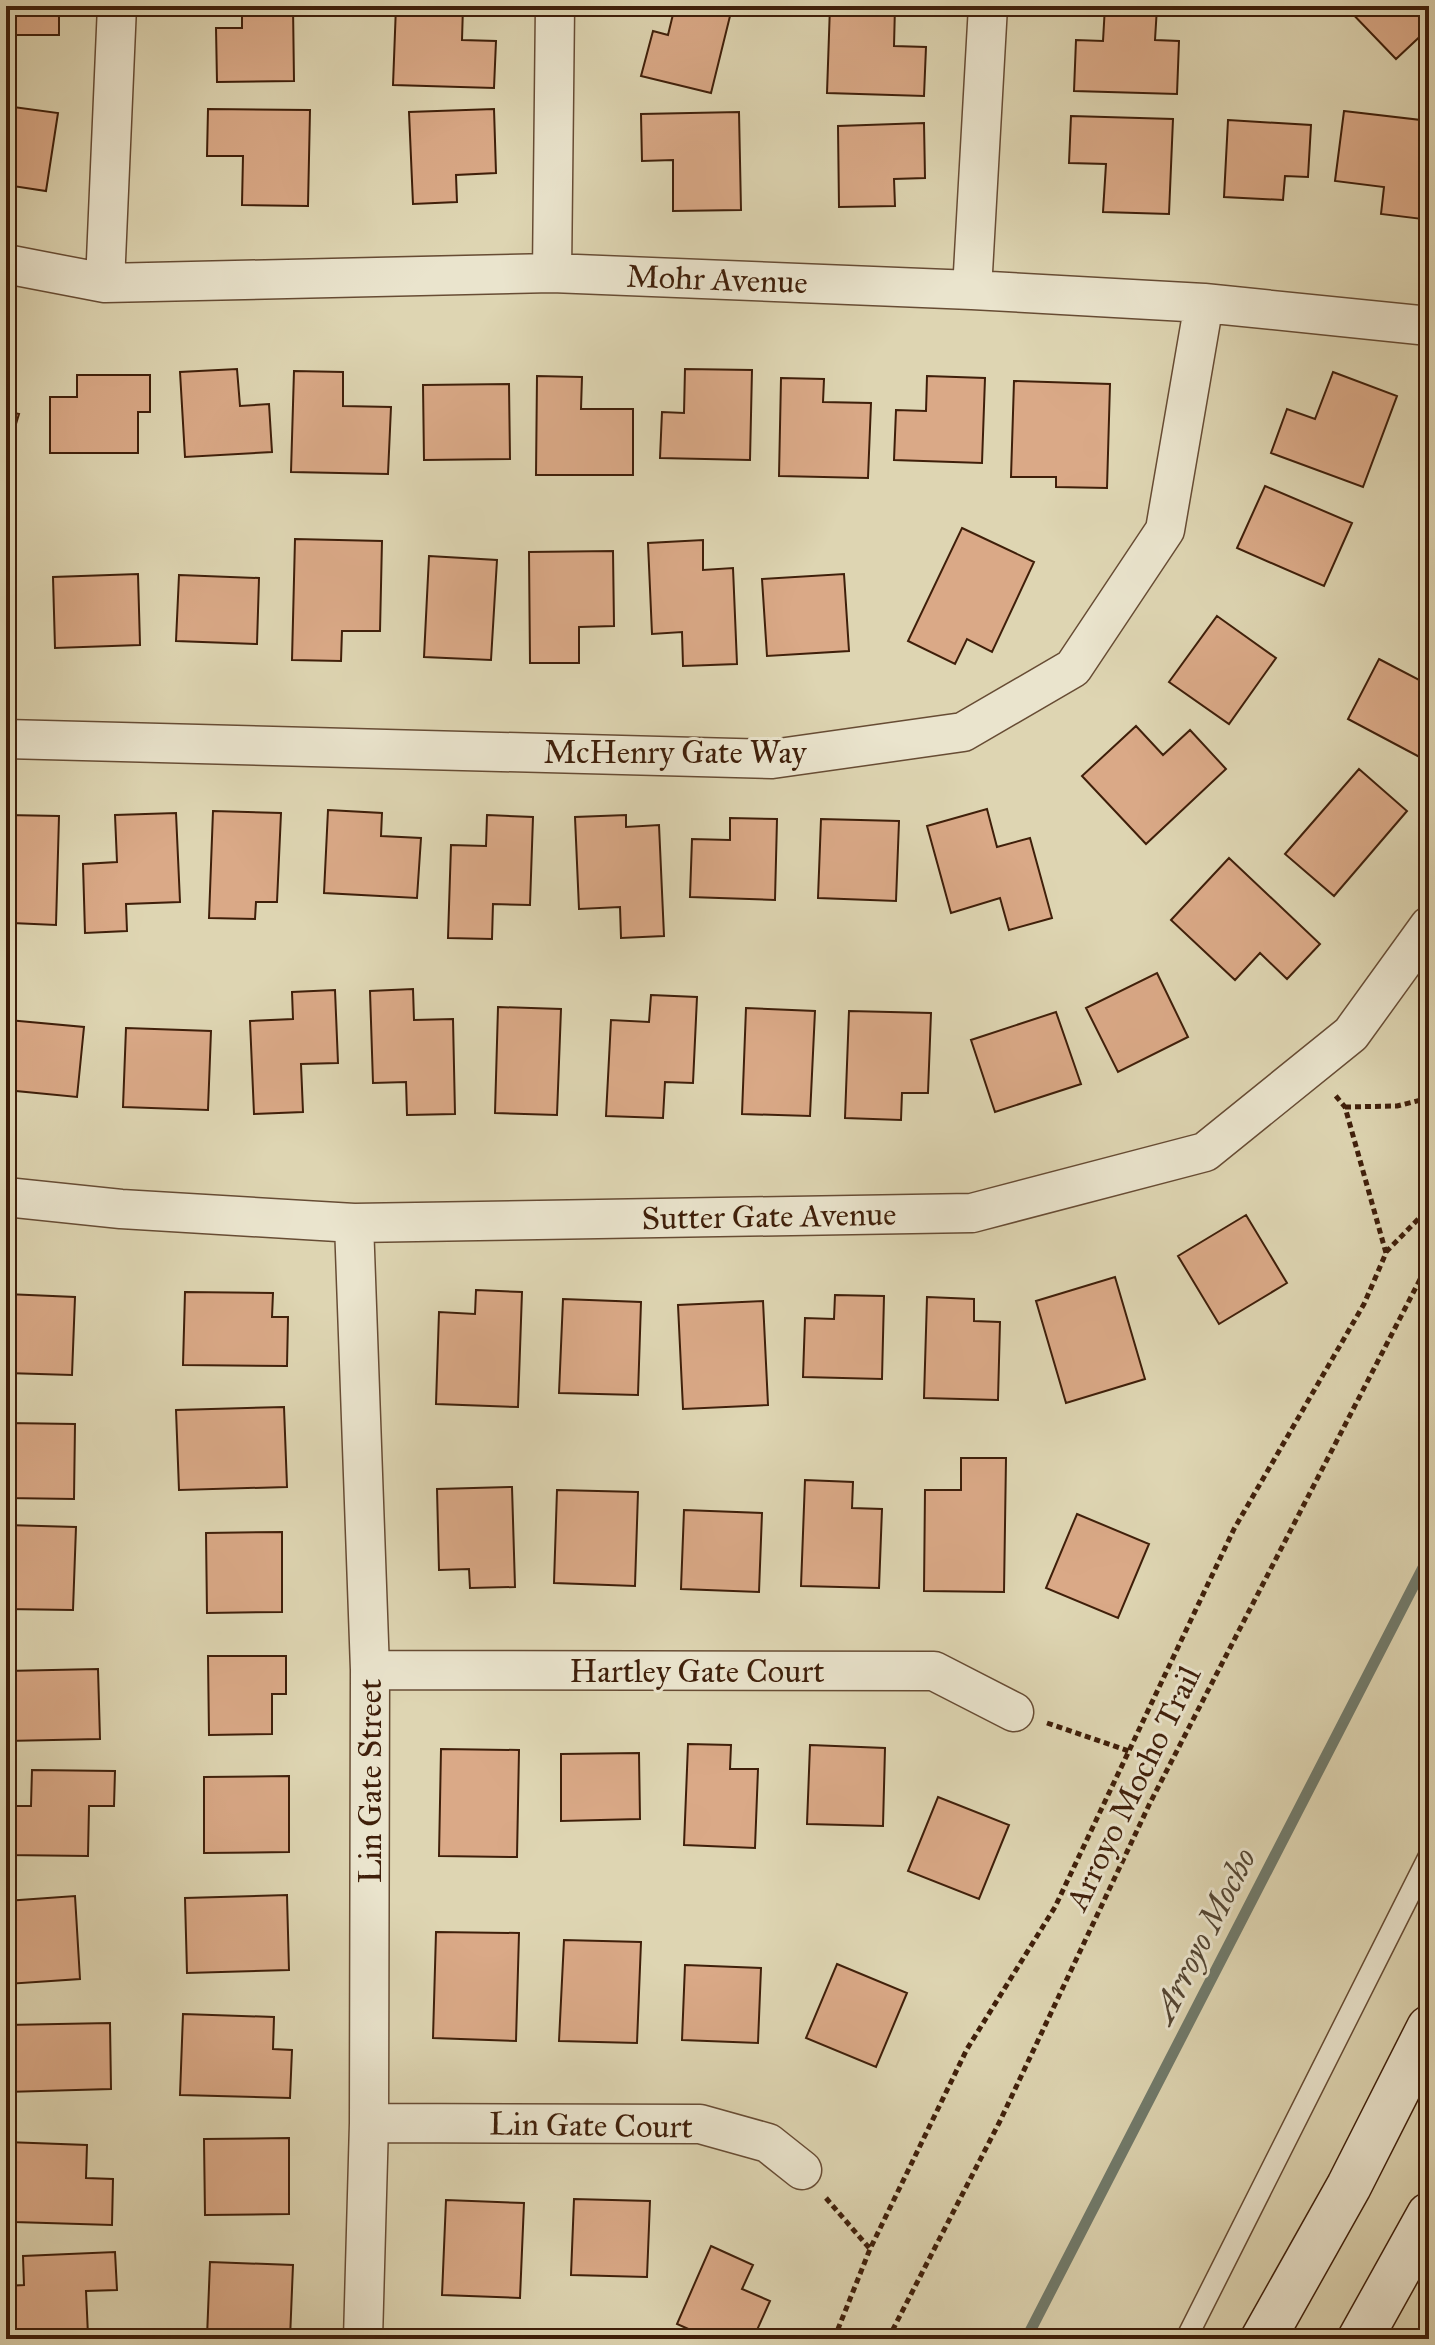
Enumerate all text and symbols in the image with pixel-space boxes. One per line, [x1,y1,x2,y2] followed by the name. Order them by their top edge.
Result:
[626,257,808,302] street label: Mohr Avenue
[543,733,808,772] street label: McHenry Gate Way
[641,1195,897,1238] street label: Sutter Gate Avenue
[569,1652,825,1691] street label: Hartley Gate Court
[1057,1659,1210,1919] street label: Arroyo Mocho Trail
[351,1679,390,1883] street label: Lin Gate Street
[1141,1841,1265,2032] water label: Arroyo Mocho
[489,2104,693,2147] street label: Lin Gate Court

